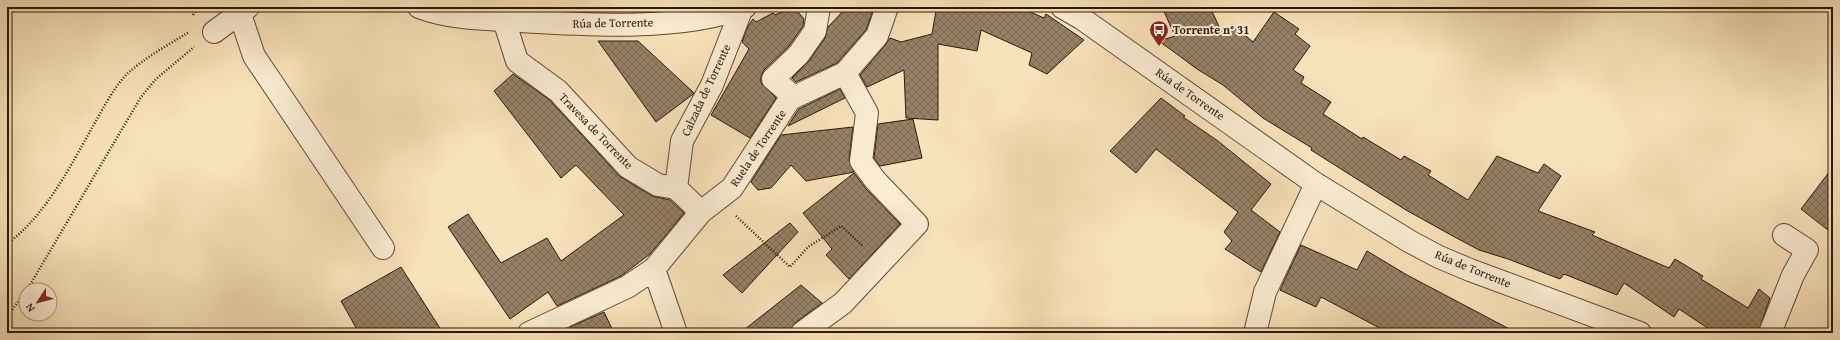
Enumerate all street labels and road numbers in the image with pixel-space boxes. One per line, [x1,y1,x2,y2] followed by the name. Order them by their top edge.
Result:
[572,13,654,32] street label: Rúa de Torrente
[677,40,735,139] street label: Calzada de Torrente
[1152,63,1229,124] street label: Rúa de Torrente
[555,89,638,173] street label: Travesa de Torrente
[725,105,790,190] street label: Ruela de Torrente
[1433,246,1514,292] street label: Rúa de Torrente

